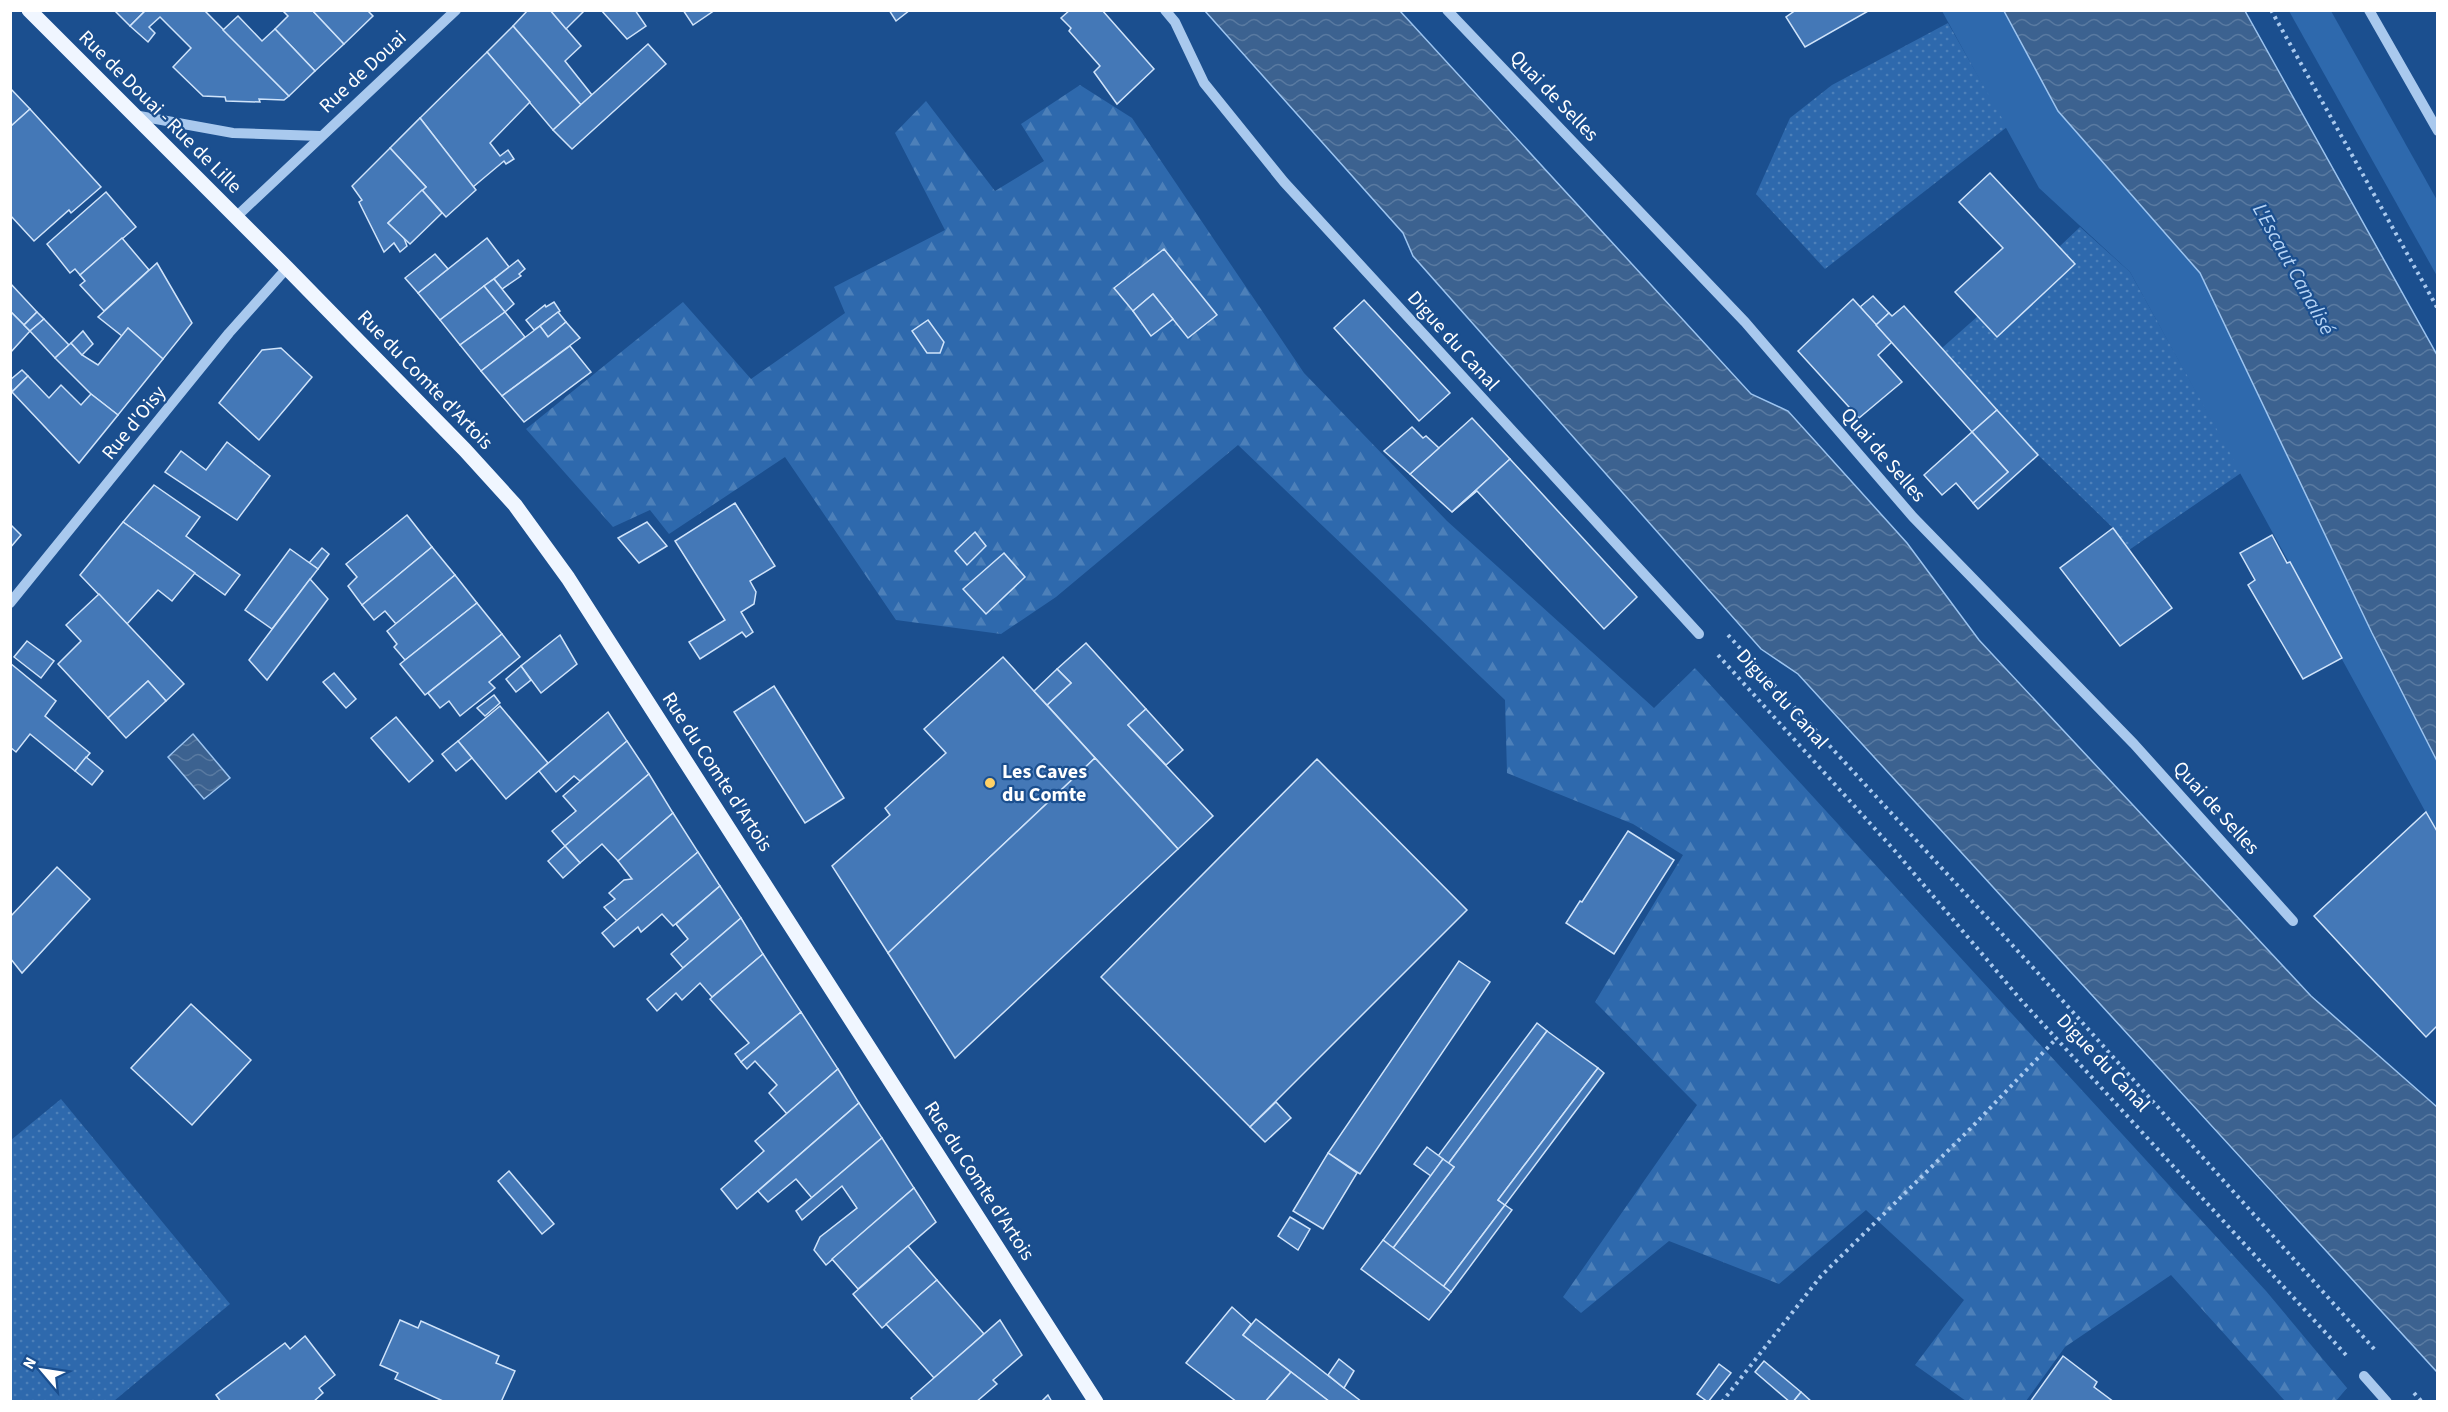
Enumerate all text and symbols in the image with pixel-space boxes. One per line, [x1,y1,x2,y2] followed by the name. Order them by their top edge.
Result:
[72,24,248,200] street label: Rue de Douai - Rue de Lille
[313,24,413,120] street label: Rue de Douai
[1503,44,1605,148] street label: Quai de Selles
[2245,198,2343,341] water label: L'Escaut Canalisé
[1401,285,1505,397] street label: Digue du Canal
[351,304,499,456] street label: Rue du Comte d'Artois
[95,379,173,466] street label: Rue d'Oisy
[1834,402,1932,508] street label: Quai de Selles
[1730,643,1834,755] street label: Digue du Canal
[655,687,779,857] street label: Rue du Comte d'Artois
[2166,755,2266,861] street label: Quai de Selles
[1002,758,1087,809] place label: Les Caves du Comte
[983,776,997,790] marker: Les Caves du Comte
[2050,1007,2156,1119] street label: Digue du Canal
[917,1096,1041,1266] street label: Rue du Comte d'Artois
[12,1340,72,1400] north arrow
[18,1353,42,1373] text: N

